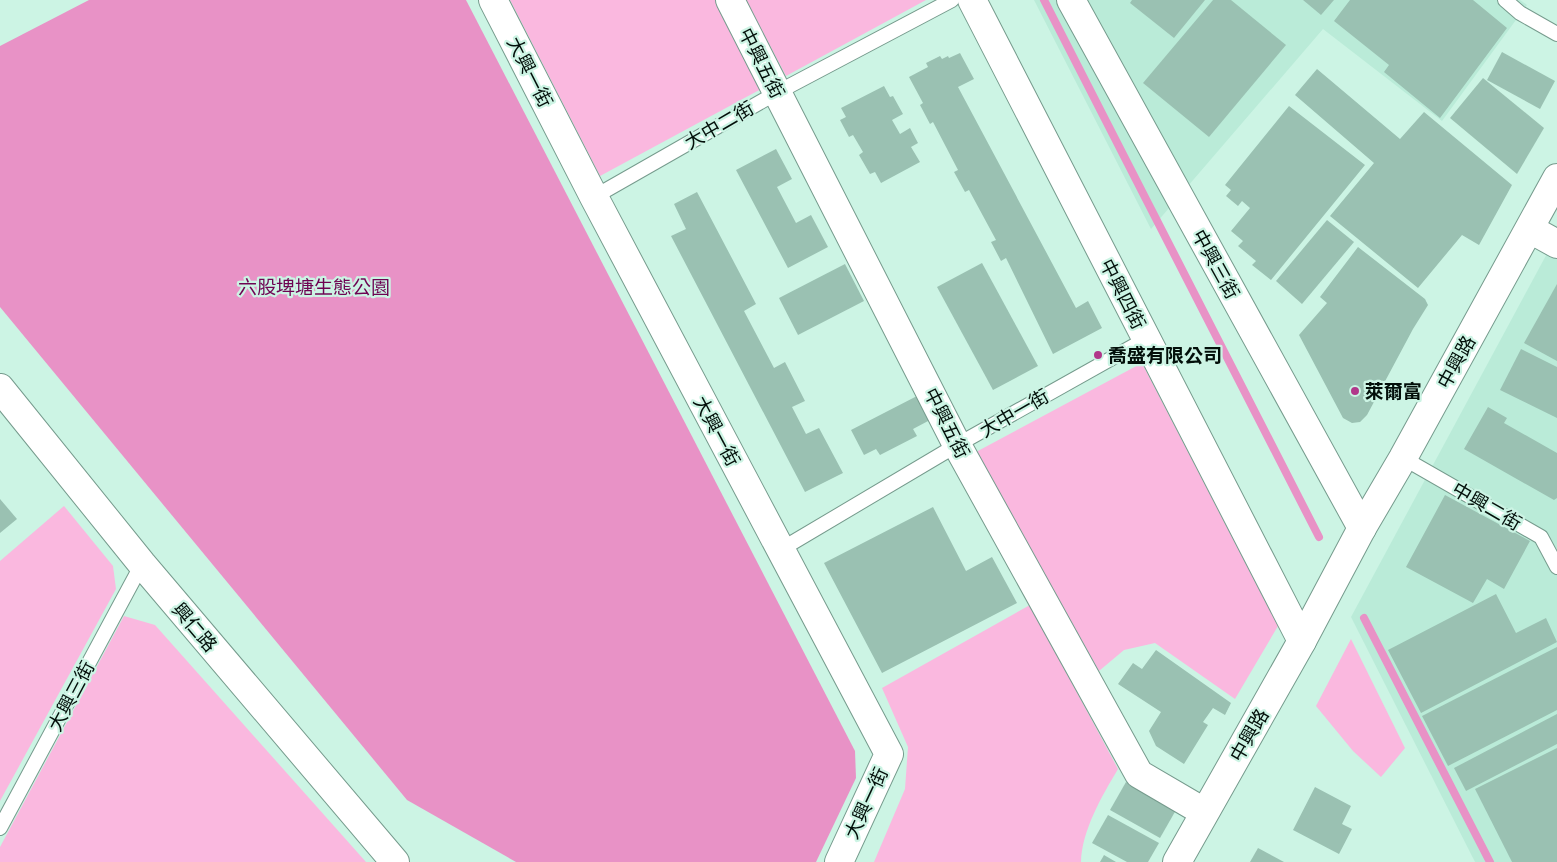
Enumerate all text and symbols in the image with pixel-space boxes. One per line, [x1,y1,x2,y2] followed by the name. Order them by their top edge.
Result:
[734,24,790,102] street label: 中興五街
[502,33,558,111] street label: 大興一街
[680,96,758,154] street label: 大中二街
[1187,225,1245,303] street label: 中興三街
[1095,255,1151,333] street label: 中興四街
[238,275,390,299] park label: 六股埤塘生態公園
[1432,331,1480,393] street label: 中興路
[1108,343,1222,367] place label: 喬盛有限公司
[1092,349,1104,361] marker: 喬盛有限公司
[1365,379,1422,403] place label: 萊爾富
[919,384,975,462] street label: 中興五街
[975,384,1053,442] street label: 大中一街
[1349,385,1361,397] marker: 萊爾富
[689,392,745,470] street label: 大興一街
[1448,477,1526,535] street label: 中興二街
[167,597,223,657] street label: 興仁路
[43,657,99,735] street label: 大興三街
[1224,704,1274,766] street label: 中興路
[839,763,893,843] street label: 大興一街

